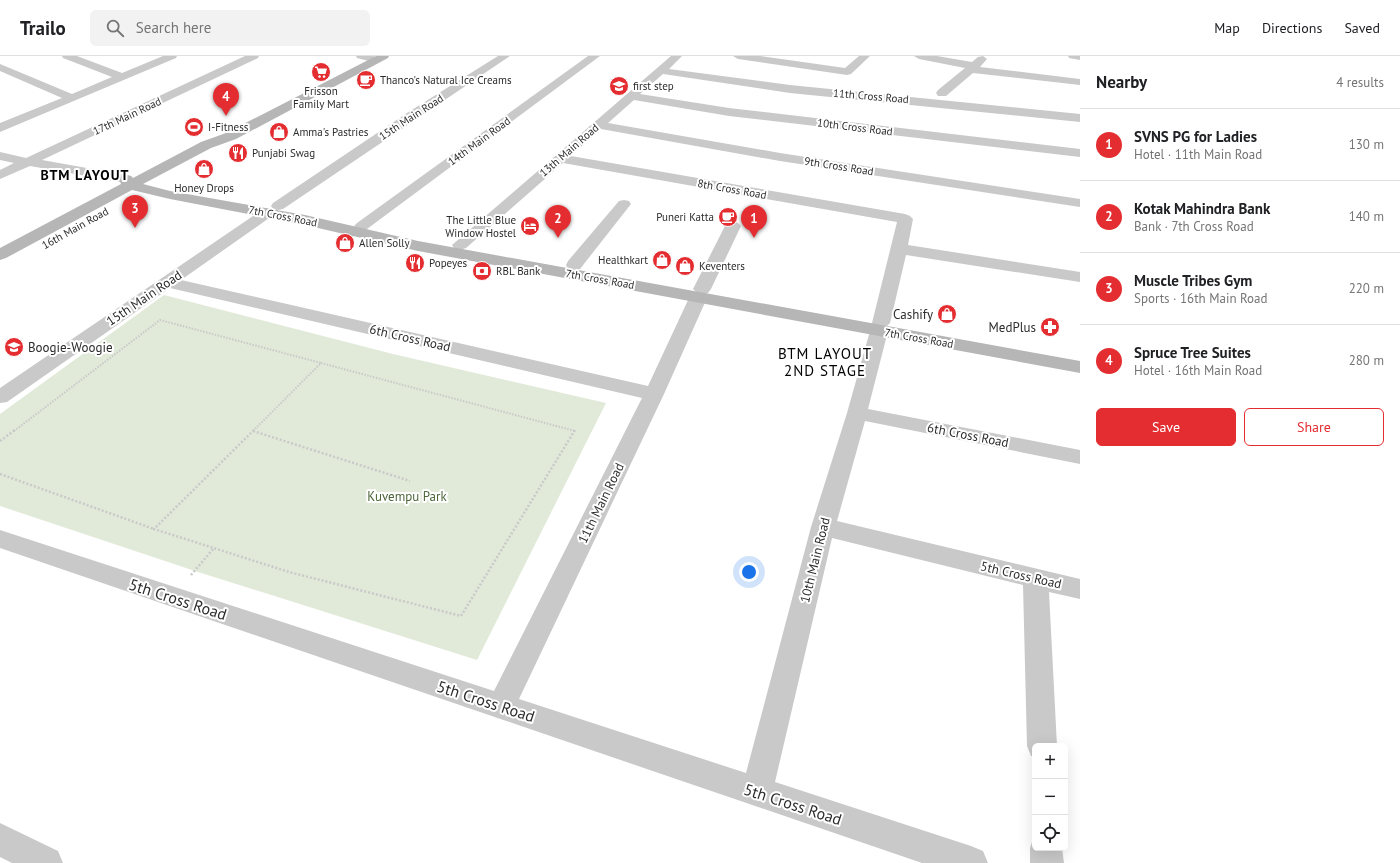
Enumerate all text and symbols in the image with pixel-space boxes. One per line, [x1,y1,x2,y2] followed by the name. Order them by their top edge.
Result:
[90,10,370,46] search box
[20,16,66,40] text: Trailo
[104,17,126,39] icon: search
[136,18,211,37] text: Search here
[1214,19,1240,37] text: Map
[1262,19,1322,37] text: Directions
[1344,19,1380,37] text: Saved
[310,61,332,83] supermarket icon: Frisson Family Mart
[355,69,377,91] cafe icon: Thanco's Natural Ice Creams
[1096,71,1147,93] text: Nearby
[380,73,512,87] place label: Thanco's Natural Ice Creams
[1336,74,1384,91] text: 4 results
[608,75,630,97] school or university icon: first step
[633,79,674,93] place label: first step
[213,83,239,116] pin: 4
[293,84,349,111] place label: Frisson Family Mart
[833,86,909,106] street label: 11th Cross Road
[376,91,446,143] street label: 15th Main Road
[91,94,163,138] street label: 17th Main Road
[445,114,513,168] street label: 14th Main Road
[816,115,894,139] street label: 10th Cross Road
[183,116,205,138] sports icon: I-Fitness
[208,120,249,134] place label: I-Fitness
[536,120,602,180] street label: 13th Main Road
[268,121,290,143] shop icon: Amma's Pastries
[293,125,369,139] place label: Amma's Pastries
[1134,127,1257,146] text: SVNS PG for Ladies
[1105,136,1113,153] text: 1
[1349,136,1384,153] text: 130 m
[227,142,249,164] restaurant icon: Punjabi Swag
[252,146,315,160] place label: Punjabi Swag
[1134,146,1262,163] text: Hotel · 11th Main Road
[803,154,875,178] street label: 9th Cross Road
[193,158,215,180] shop icon: Honey Drops
[41,166,129,184] district label: BTM LAYOUT
[696,176,768,202] street label: 8th Cross Road
[174,181,234,195] place label: Honey Drops
[122,195,148,228] pin: 3
[1134,199,1270,218] text: Kotak Mahindra Bank
[247,202,319,230] street label: 7th Cross Road
[39,204,111,252] street label: 16th Main Road
[545,205,571,238] pin: 2
[741,205,767,238] pin: 1
[717,206,739,228] cafe icon: Puneri Katta
[1105,208,1113,225] text: 2
[1349,208,1384,225] text: 140 m
[656,210,714,224] place label: Puneri Katta
[445,213,517,240] place label: The Little Blue Window Hostel
[519,215,541,237] hotel icon: The Little Blue Window Hostel
[1134,218,1254,235] text: Bank · 7th Cross Road
[334,232,356,254] shop icon: Allen Solly
[359,236,411,250] place label: Allen Solly
[651,249,673,271] shop icon: Healthkart
[404,252,426,274] restaurant icon: Popeyes
[598,253,648,267] place label: Healthkart
[674,255,696,277] shop icon: Keventers
[429,256,468,270] place label: Popeyes
[699,259,745,273] place label: Keventers
[471,260,493,282] bank icon: RBL Bank
[496,264,541,278] place label: RBL Bank
[103,266,185,330] street label: 15th Main Road
[564,266,636,292] street label: 7th Cross Road
[1134,271,1252,290] text: Muscle Tribes Gym
[1105,280,1113,297] text: 3
[1349,280,1384,297] text: 220 m
[1134,290,1267,307] text: Sports · 16th Main Road
[936,303,958,325] shop icon: Cashify
[893,306,933,323] place label: Cashify
[1039,316,1061,338] pharmacy icon: MedPlus
[989,319,1036,336] place label: MedPlus
[368,320,452,356] street label: 6th Cross Road
[883,325,955,351] street label: 7th Cross Road
[3,336,25,358] school or university icon: Boogie-Woogie
[28,339,113,356] place label: Boogie-Woogie
[1134,343,1251,362] text: Spruce Tree Suites
[778,344,872,380] district label: BTM LAYOUT 2ND STAGE
[1105,352,1113,369] text: 4
[1349,352,1384,369] text: 280 m
[1134,362,1262,379] text: Hotel · 16th Main Road
[1096,408,1236,446] button: Save
[1244,408,1384,446] button: Share
[926,419,1010,451] street label: 6th Cross Road
[574,460,628,546] street label: 11th Main Road
[367,488,447,505] park label: Kuvempu Park
[796,516,834,604] street label: 10th Main Road
[979,557,1063,593] street label: 5th Cross Road
[739,562,759,582] your location
[127,574,229,624] street label: 5th Cross Road
[435,676,537,726] street label: 5th Cross Road
[1032,743,1068,851] map controls
[1032,743,1068,779] button: +
[742,779,844,829] street label: 5th Cross Road
[1032,779,1068,815] button: −
[1032,815,1068,851] button: locate

